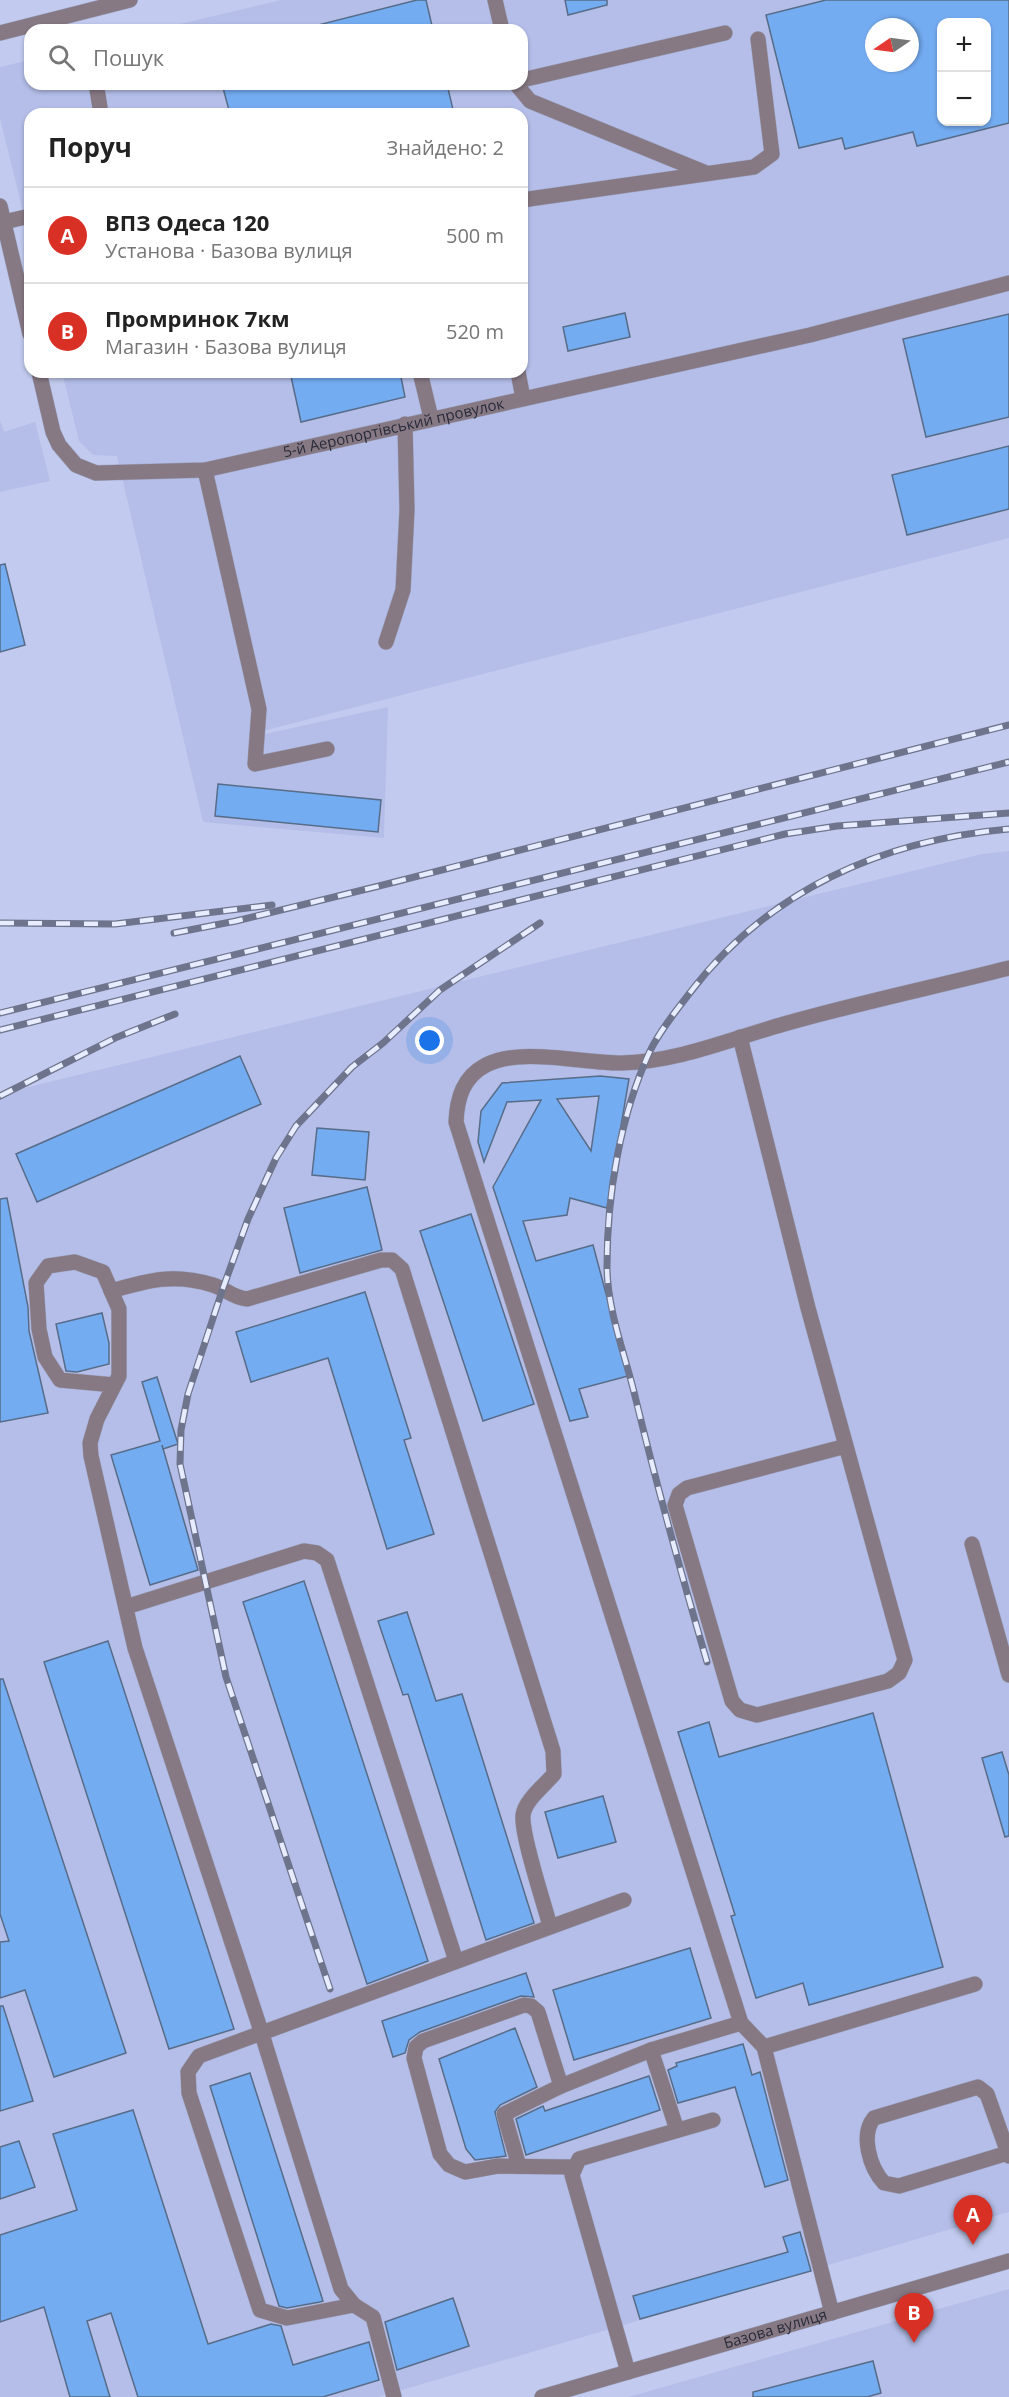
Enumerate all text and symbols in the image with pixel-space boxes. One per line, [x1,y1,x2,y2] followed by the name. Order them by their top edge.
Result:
[865,18,919,72] north arrow
[937,18,991,126] map controls
[937,18,991,72] button: +
[24,24,528,90] search box
[45,41,78,74] icon: search
[93,42,164,72] text: Пошук
[937,72,991,126] button: −
[48,129,132,165] text: Поруч
[387,134,504,161] text: Знайдено: 2
[105,207,269,237] text: ВПЗ Одеса 120
[61,222,74,249] text: A
[446,222,504,249] text: 500 m
[105,237,353,264] text: Установа · Базова вулиця
[105,303,290,333] text: Промринок 7км
[61,318,74,345] text: B
[446,318,504,345] text: 520 m
[105,333,347,360] text: Магазин · Базова вулиця
[281,393,506,461] street label: 5-й Аеропортівський провулок
[415,1026,444,1055] your location
[954,2196,992,2245] pin: A
[894,2294,934,2343] pin: B
[721,2304,829,2353] street label: Базова вулиця

